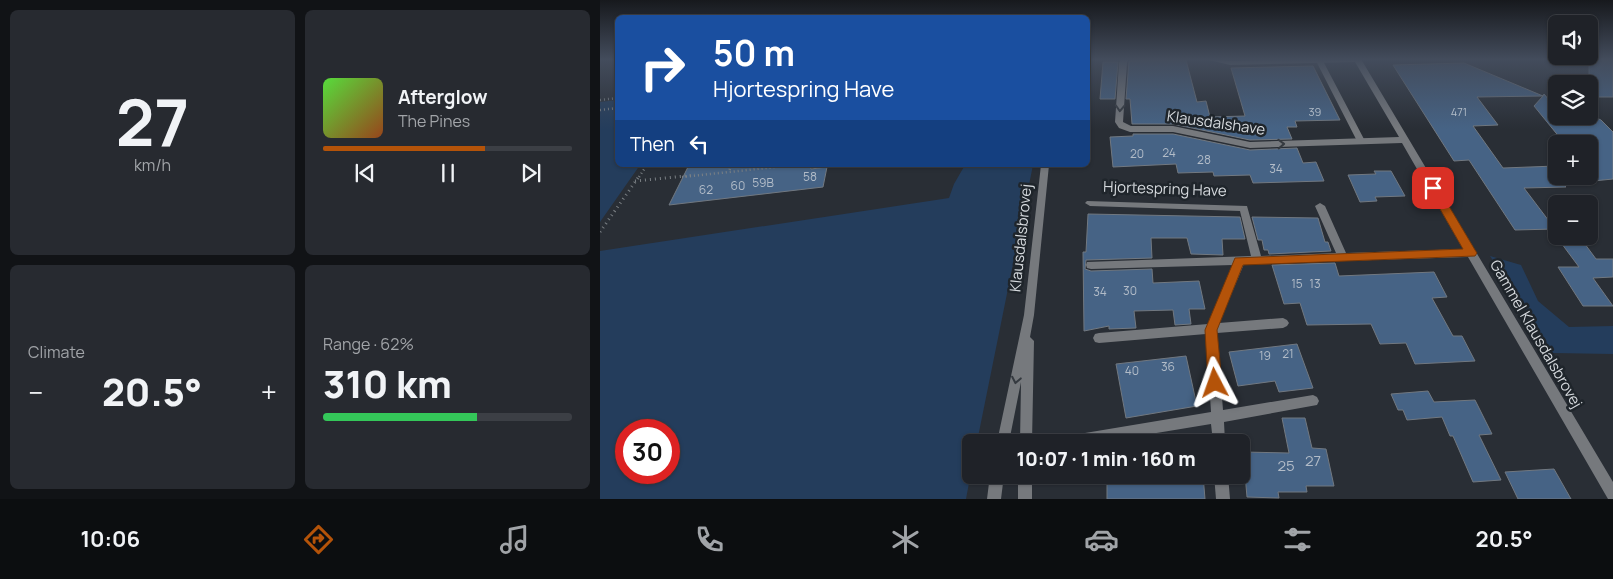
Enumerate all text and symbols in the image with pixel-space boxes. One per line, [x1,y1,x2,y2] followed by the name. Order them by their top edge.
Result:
[1548,15,1598,245] map controls
[1548,15,1598,65] button: sound
[713,29,795,77] text: 50 m
[630,35,695,100] icon: right
[713,74,894,104] text: Hjortespring Have
[1548,75,1598,125] button: layers
[116,77,189,166] text: 27
[398,84,487,110] text: Afterglow
[1115,104,1126,112] one-way arrow
[1309,104,1322,119] house number: 39
[1451,104,1467,119] house number: 471
[1166,105,1267,140] street label: Klausdalshave
[398,110,470,132] text: The Pines
[685,130,713,158] icon: left
[630,131,675,157] text: Then
[1548,135,1598,185] button: +
[1277,138,1285,149] one-way arrow
[1162,144,1176,161] house number: 24
[1130,145,1144,162] house number: 20
[1197,151,1211,168] house number: 28
[134,154,171,176] text: km/h
[351,159,379,187] icon: previous
[434,159,462,187] icon: pause
[517,159,545,187] icon: next
[1269,160,1283,177] house number: 34
[1412,167,1454,209] pin
[803,168,817,185] house number: 58
[752,174,774,191] house number: 59B
[1419,174,1447,202] icon: arrive
[1103,176,1227,201] street label: Hjortespring Have
[731,177,745,194] house number: 60
[699,181,713,198] house number: 62
[1004,183,1037,293] street label: Klausdalsbrovej
[1548,195,1598,245] button: −
[1485,256,1588,412] street label: Gammel Klausdalsbrovej
[1291,275,1303,292] house number: 15
[1309,275,1321,292] house number: 13
[1123,282,1137,299] house number: 30
[1093,283,1107,300] house number: 34
[323,333,414,355] text: Range · 62%
[28,341,85,363] text: Climate
[1282,345,1294,362] house number: 21
[1259,347,1271,364] house number: 19
[1188,356,1240,408] position arrow
[323,357,452,409] text: 310 km
[1161,358,1175,375] house number: 36
[1125,362,1139,379] house number: 40
[102,365,202,417] text: 20.5°
[28,373,43,411] text: −
[261,373,277,411] text: +
[1011,376,1021,385] one-way arrow
[615,419,680,484] speed limit sign: 30
[1016,446,1196,472] text: 10:07 · 1 min · 160 m
[1305,450,1321,471] house number: 27
[1277,455,1295,476] house number: 25
[301,522,336,557] icon: directions
[497,522,532,557] icon: music
[692,522,727,557] icon: phone
[888,522,923,557] icon: climate
[1084,522,1119,557] icon: car
[1280,522,1315,557] icon: filters
[80,524,140,554] text: 10:06
[1476,524,1533,554] text: 20.5°

